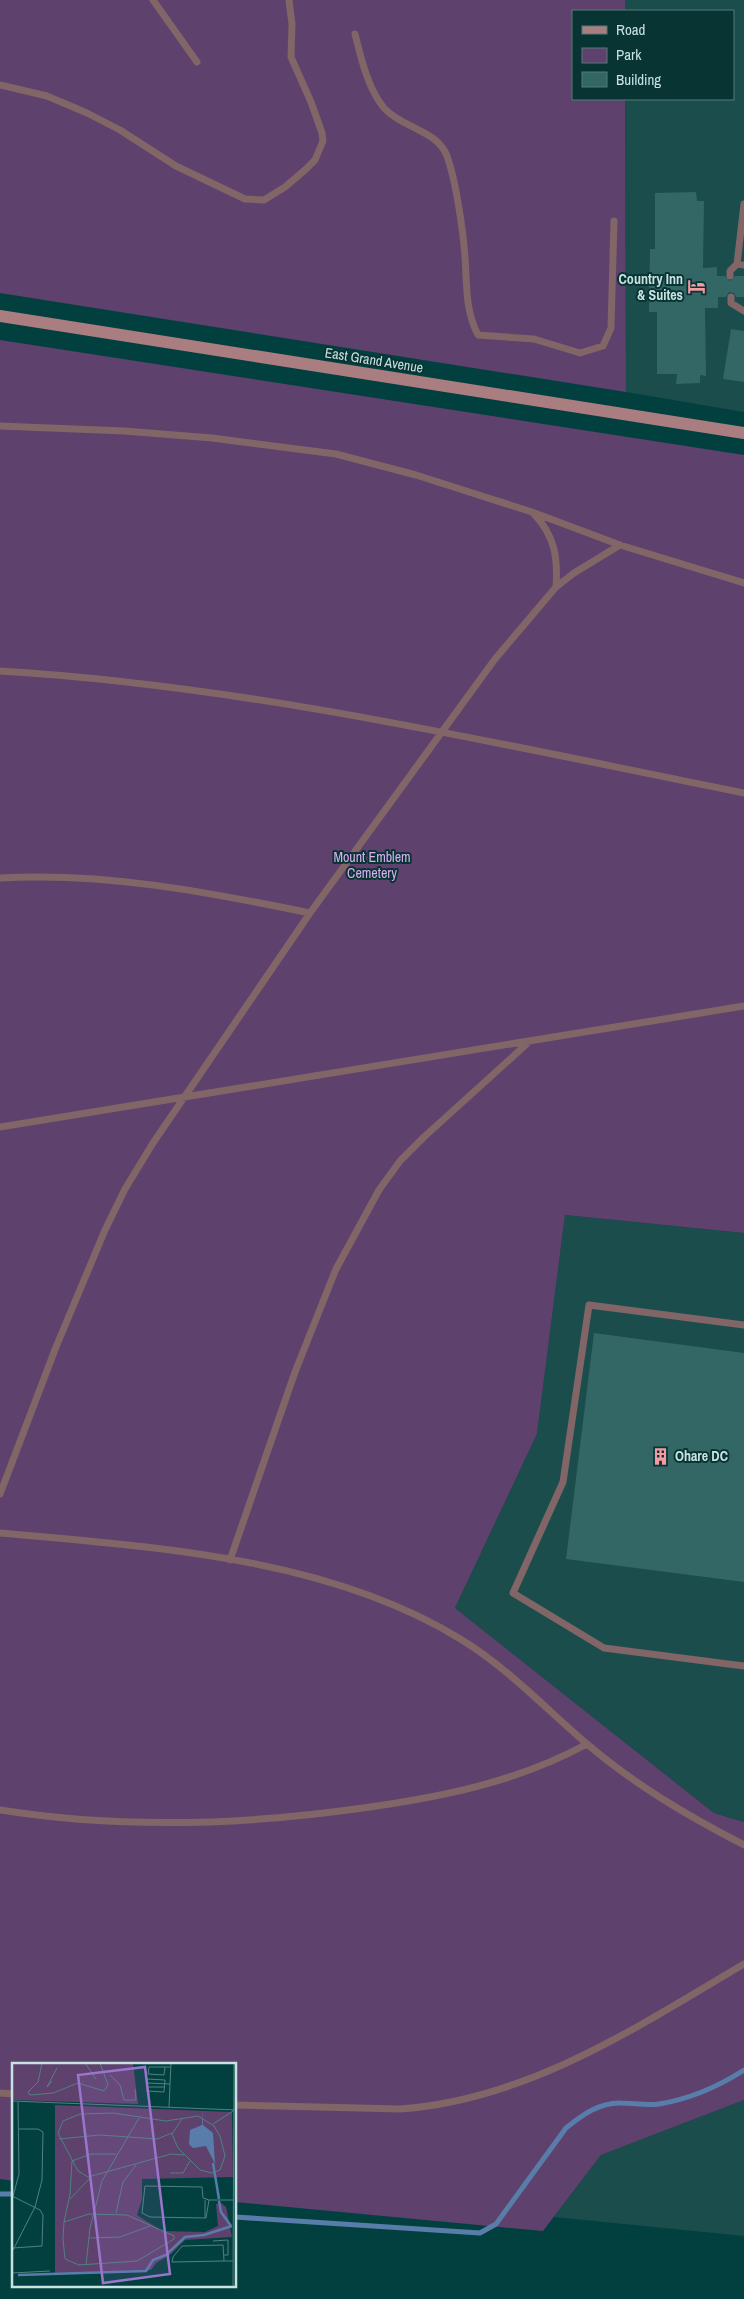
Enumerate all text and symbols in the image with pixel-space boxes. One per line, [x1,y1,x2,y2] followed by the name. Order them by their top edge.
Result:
[572,10,734,100] legend
[616,19,645,40] text: Road
[616,44,642,65] text: Park
[616,69,661,90] text: Building
[619,270,683,304] place label: Country Inn & Suites
[687,277,707,297] hotel icon: Country Inn & Suites
[324,343,424,377] street label: East Grand Avenue
[333,848,411,882] park label: Mount Emblem Cemetery
[651,1446,671,1466] building icon: Ohare DC
[675,1447,728,1465] place label: Ohare DC
[12,2063,236,2286] inset map

